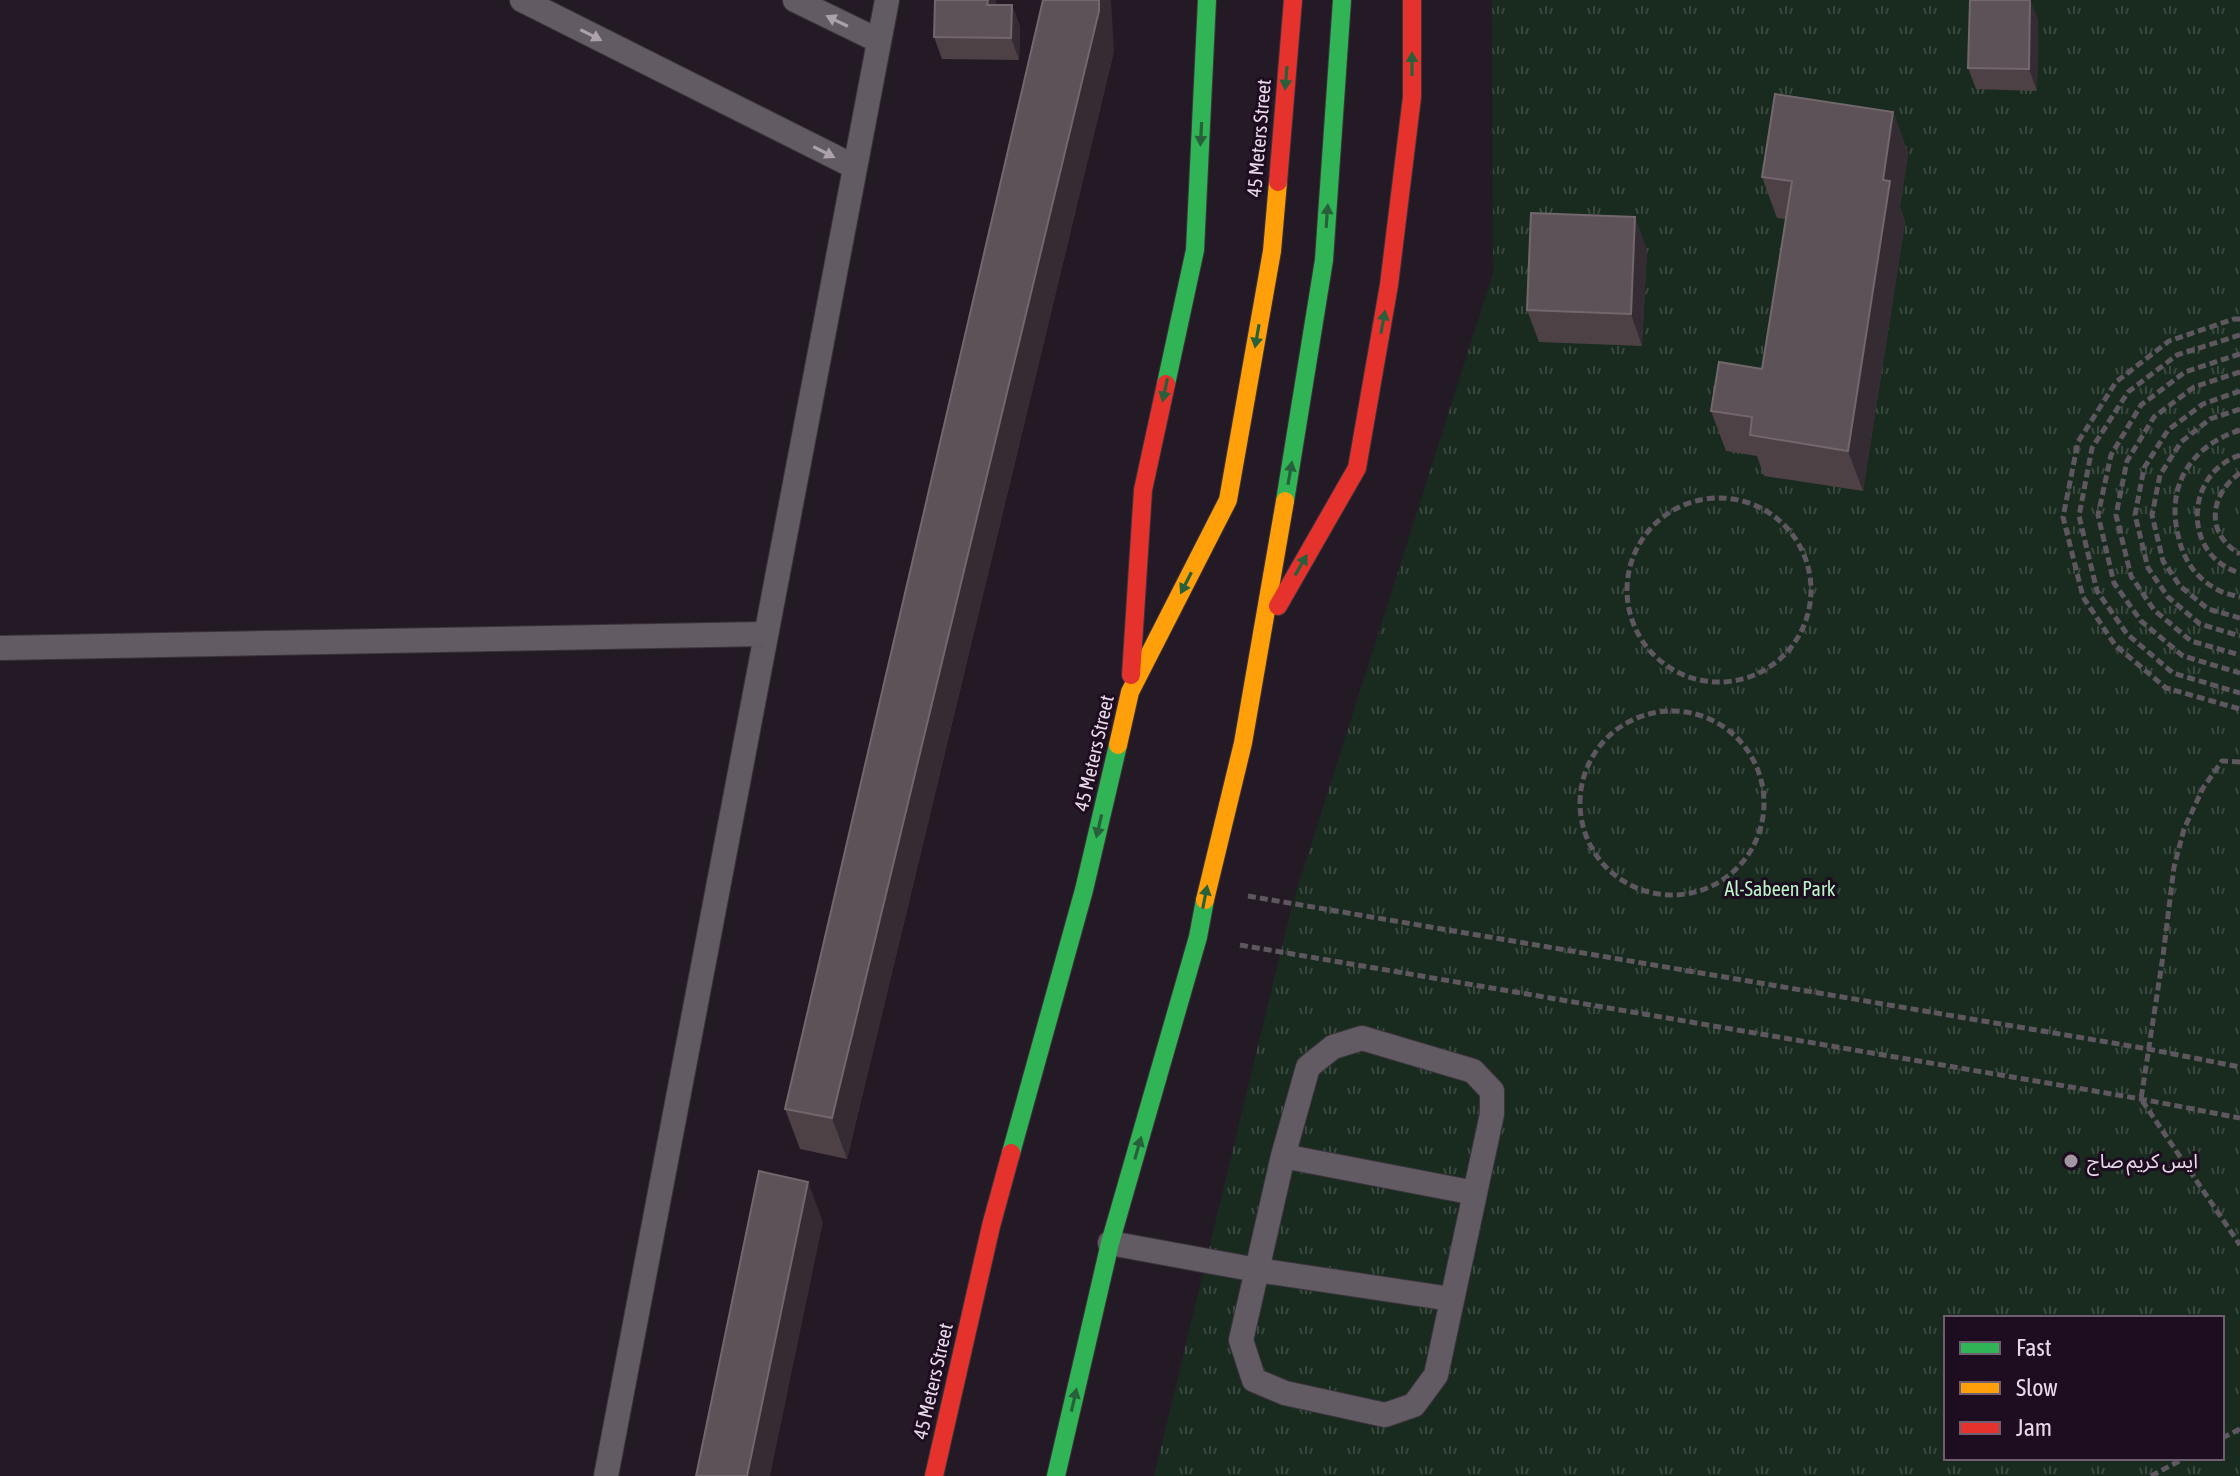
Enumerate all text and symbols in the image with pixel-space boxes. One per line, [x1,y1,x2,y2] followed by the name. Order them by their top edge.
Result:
[826,14,849,27] one-way arrow
[580,28,603,42] one-way arrow
[1406,51,1418,76] one-way arrow
[1280,66,1293,91] one-way arrow
[1242,78,1275,198] street label: 45 Meters Street
[1194,122,1207,147] one-way arrow
[812,145,835,158] one-way arrow
[1321,203,1334,228] one-way arrow
[1377,309,1389,334] one-way arrow
[1251,324,1263,349] one-way arrow
[1158,378,1171,403] one-way arrow
[1284,460,1297,485] one-way arrow
[1294,554,1308,576] one-way arrow
[1179,572,1193,595] one-way arrow
[1069,692,1118,813] street label: 45 Meters Street
[1092,814,1105,839] one-way arrow
[1724,877,1836,900] park label: Al-Sabeen Park
[1200,884,1212,909] one-way arrow
[1132,1135,1144,1160] one-way arrow
[2087,1149,2198,1176] place label: ايس كريم صاج
[2062,1152,2080,1170] marker: ايس كريم صاج
[1944,1316,2224,1460] legend
[908,1320,957,1441] street label: 45 Meters Street
[2016,1334,2052,1361] text: Fast
[2016,1374,2058,1401] text: Slow
[1068,1387,1081,1412] one-way arrow
[2016,1414,2052,1441] text: Jam

